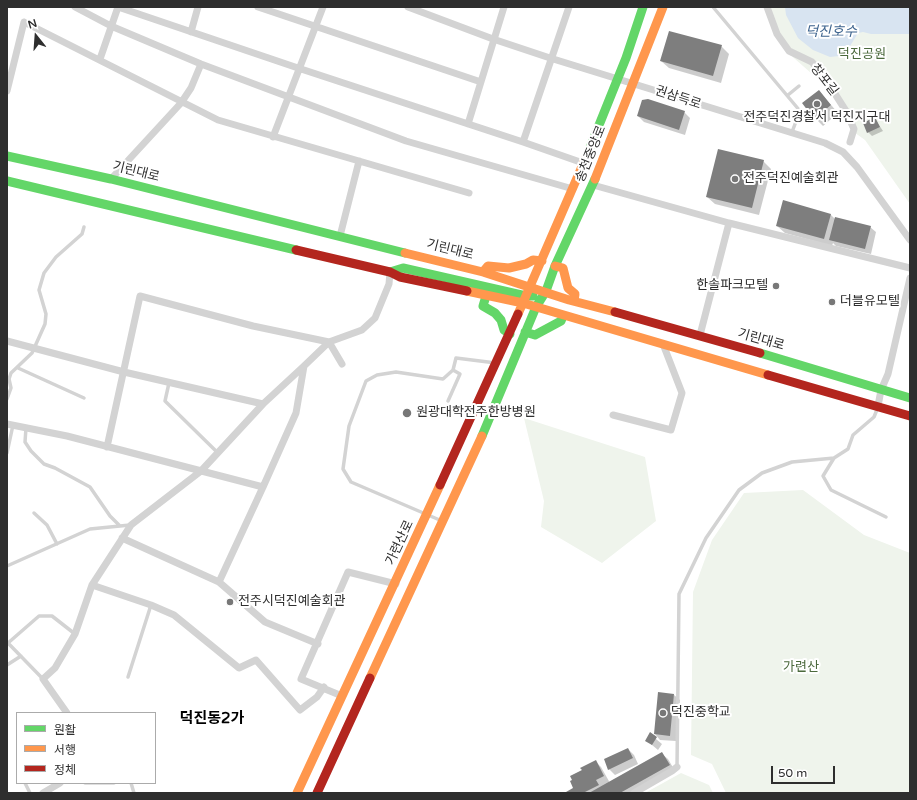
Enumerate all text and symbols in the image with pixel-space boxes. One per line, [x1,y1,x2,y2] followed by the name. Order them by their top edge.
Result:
[16,16,56,56] north arrow
[26,17,38,32] text: N
[805,24,857,40] water label: 덕진호수
[838,47,886,63] park label: 덕진공원
[807,61,841,99] street label: 창포길
[653,83,703,113] street label: 권삼득로
[812,99,822,109] marker: 전주덕진경찰서 덕진지구대
[744,110,890,126] place label: 전주덕진경찰서 덕진지구대
[573,123,609,185] street label: 송천중앙로
[111,159,161,185] street label: 기린대로
[743,171,839,187] place label: 전주덕진예술회관
[730,174,740,184] marker: 전주덕진예술회관
[425,237,475,263] street label: 기린대로
[696,278,768,294] place label: 한솔파크모텔
[771,281,781,291] marker: 한솔파크모텔
[840,294,900,310] place label: 더블유모텔
[827,297,837,307] marker: 더블유모텔
[736,326,786,354] street label: 기린대로
[416,405,536,421] place label: 원광대학전주한방병원
[401,407,413,419] marker: 원광대학전주한방병원
[383,518,417,568] street label: 가련산로
[238,594,346,610] place label: 전주시덕진예술회관
[225,597,235,607] marker: 전주시덕진예술회관
[783,660,819,676] park label: 가련산
[671,705,731,721] place label: 덕진중학교
[658,708,668,718] marker: 덕진중학교
[180,710,244,728] district label: 덕진동2가
[16,712,156,784] legend
[54,723,76,737] text: 원활
[54,743,76,757] text: 서행
[773,758,837,784] scale bar
[54,763,76,777] text: 정체
[778,766,807,780] text: 50 m

